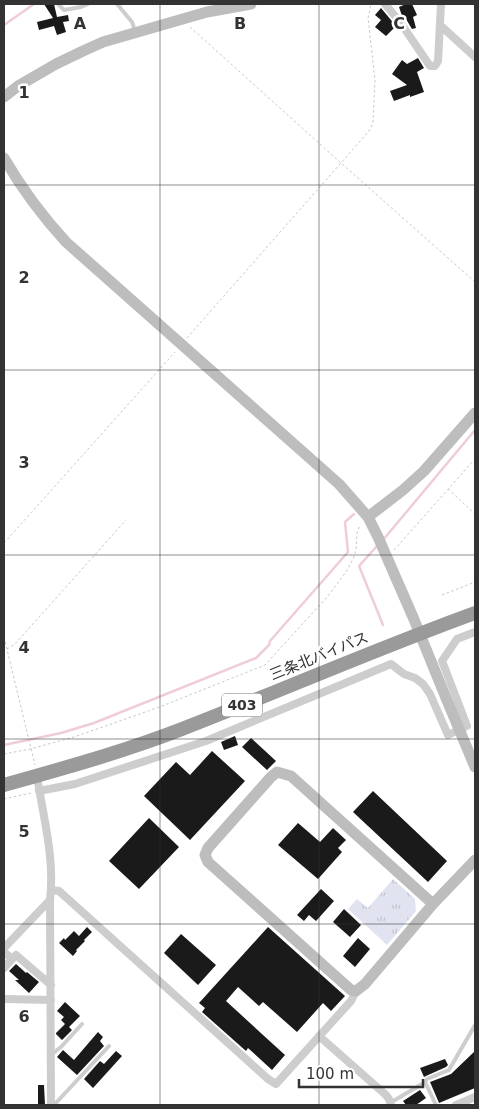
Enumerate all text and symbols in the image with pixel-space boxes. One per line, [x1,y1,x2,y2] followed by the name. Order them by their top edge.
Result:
[74,14,87,33] text: A
[234,14,246,33] text: B
[393,14,405,33] text: C
[18,83,30,102] text: 1
[18,268,30,287] text: 2
[18,453,30,472] text: 3
[267,628,371,684] street label: 三条北バイパス
[18,638,30,657] text: 4
[222,694,262,716] road number: 403
[18,822,30,841] text: 5
[18,1007,30,1026] text: 6
[299,1056,423,1088] scale bar
[306,1065,354,1083] text: 100 m

